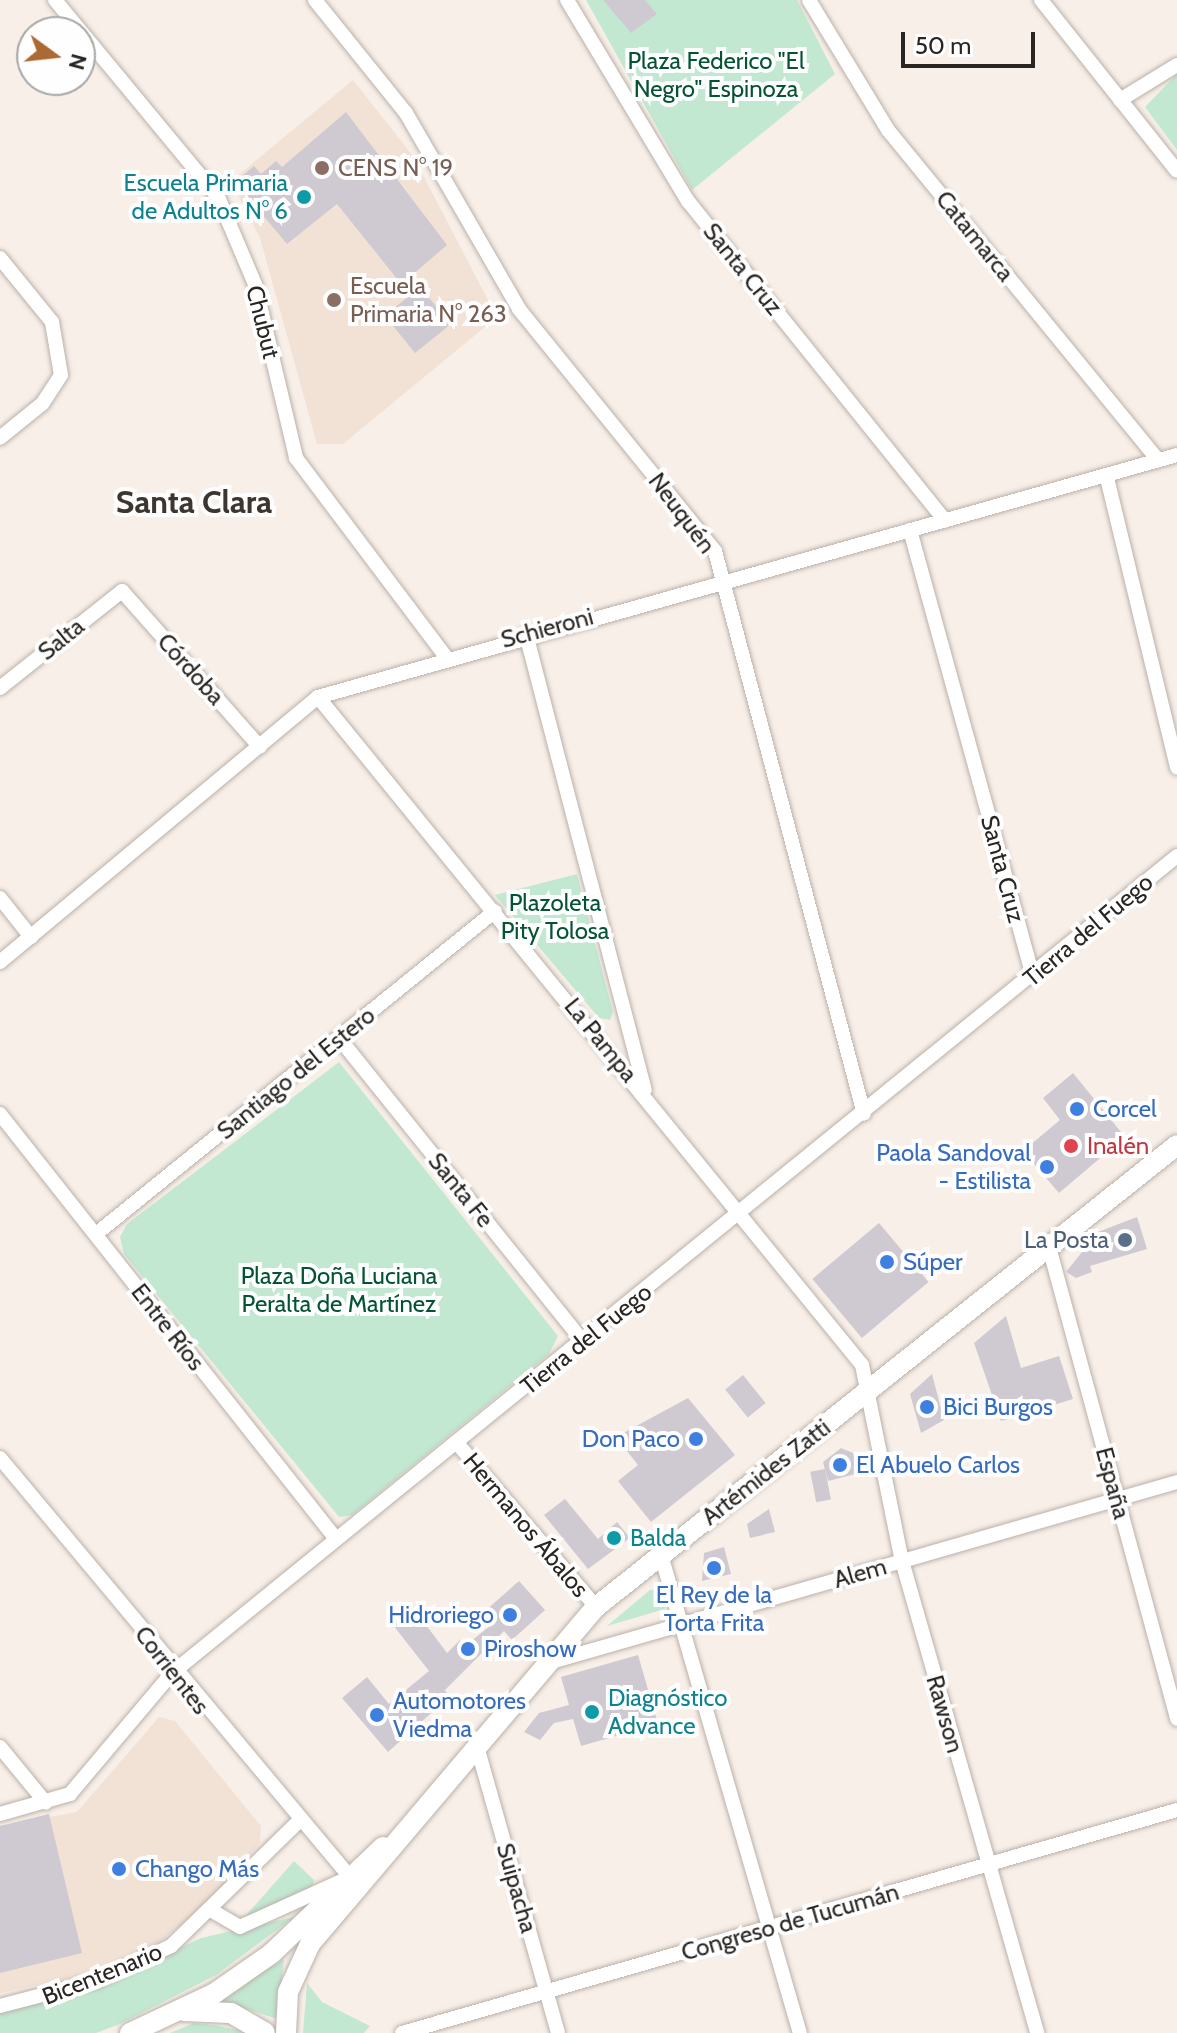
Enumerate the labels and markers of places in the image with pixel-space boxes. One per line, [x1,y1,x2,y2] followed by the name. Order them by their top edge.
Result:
[338,154,453,182] place label: CENS N° 19
[313,159,331,177] marker: CENS N° 19
[124,169,288,225] place label: Escuela Primaria de Adultos N° 6
[295,188,313,206] marker: Escuela Primaria de Adultos N° 6
[350,272,507,328] place label: Escuela Primaria N° 263
[325,291,343,309] marker: Escuela Primaria N° 263
[1093,1095,1157,1123] place label: Corcel
[1068,1100,1086,1118] marker: Corcel
[1087,1132,1149,1160] place label: Inalén
[1062,1137,1080,1155] marker: Inalén
[876,1139,1031,1195] place label: Paola Sandoval - Estilista
[1038,1158,1056,1176] marker: Paola Sandoval - Estilista
[1024,1226,1109,1254] place label: La Posta
[1116,1231,1134,1249] marker: La Posta
[903,1248,963,1276] place label: Súper
[878,1253,896,1271] marker: Súper
[943,1393,1053,1421] place label: Bici Burgos
[918,1398,936,1416] marker: Bici Burgos
[582,1425,680,1453] place label: Don Paco
[687,1430,705,1448] marker: Don Paco
[856,1451,1020,1479] place label: El Abuelo Carlos
[831,1456,849,1474] marker: El Abuelo Carlos
[630,1524,686,1552] place label: Balda
[605,1529,623,1547] marker: Balda
[705,1559,723,1577] marker: El Rey de la Torta Frita
[656,1581,772,1637] place label: El Rey de la Torta Frita
[388,1601,494,1629] place label: Hidroriego
[501,1606,519,1624] marker: Hidroriego
[484,1635,577,1663] place label: Piroshow
[459,1640,477,1658] marker: Piroshow
[608,1684,727,1740] place label: Diagnóstico Advance
[393,1687,526,1743] place label: Automotores Viedma
[583,1703,601,1721] marker: Diagnóstico Advance
[368,1706,386,1724] marker: Automotores Viedma
[135,1855,259,1883] place label: Chango Más
[110,1860,128,1878] marker: Chango Más

